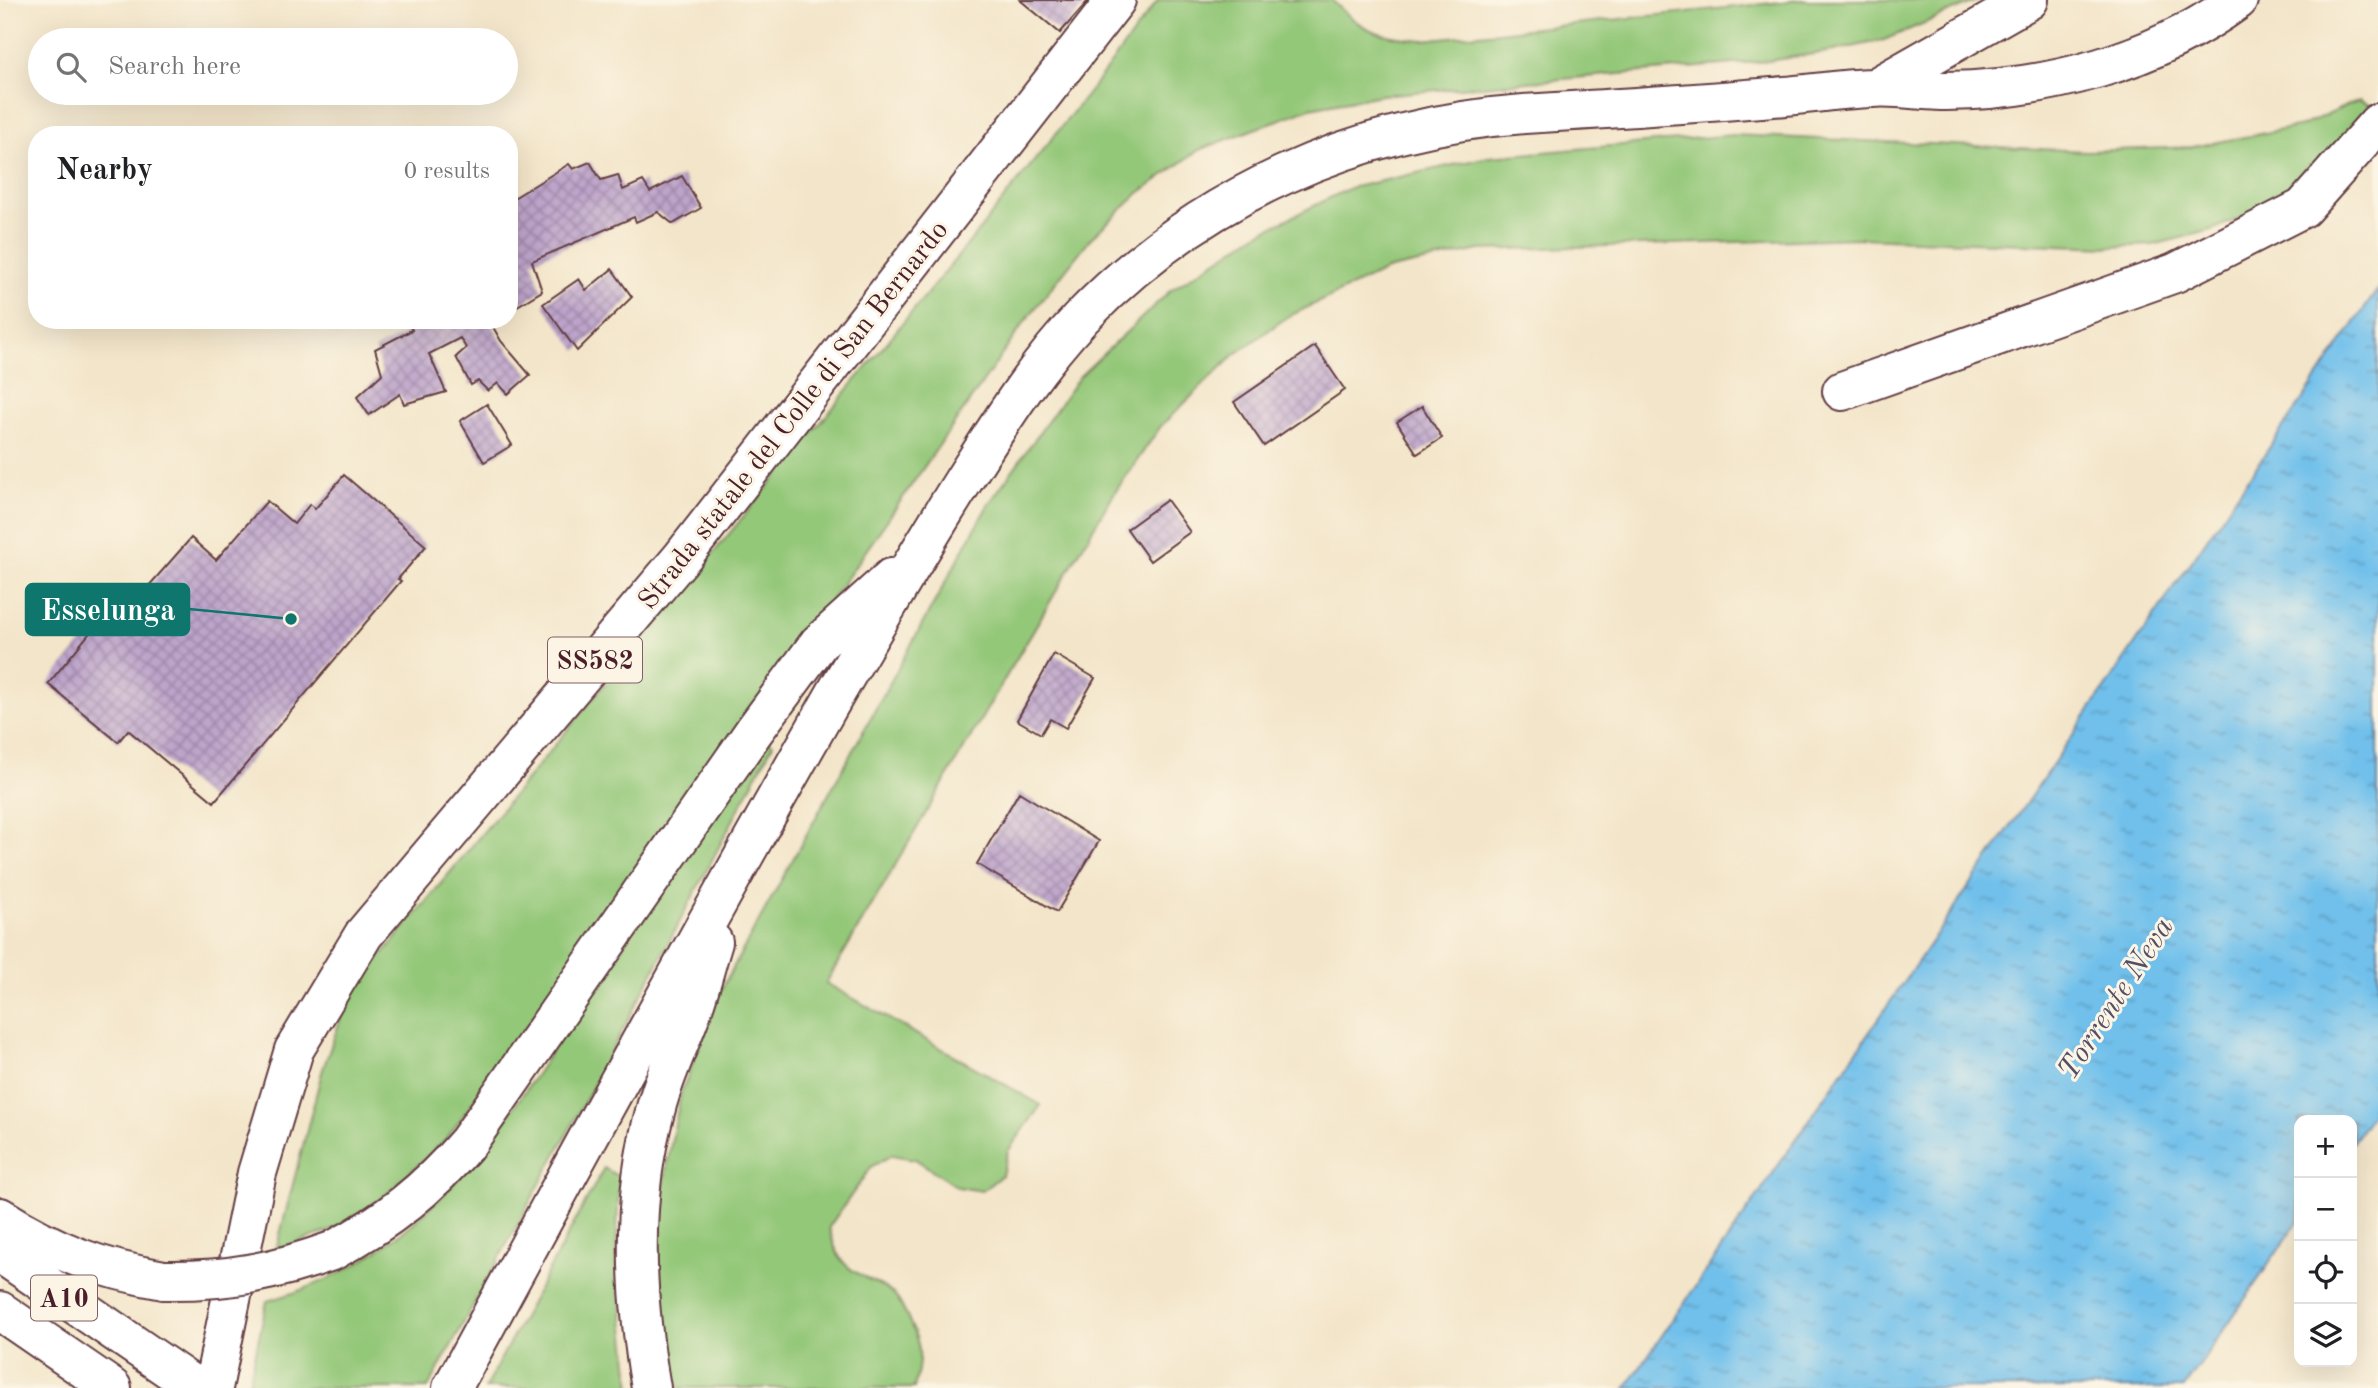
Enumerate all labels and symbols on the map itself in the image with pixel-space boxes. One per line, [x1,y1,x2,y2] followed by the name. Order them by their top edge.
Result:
[634,216,955,615] street label: Strada statale del Colle di San Bernardo
[26,584,189,635] callout: Esselunga
[41,597,175,627] text: Esselunga
[548,638,642,682] road number: SS582
[2053,913,2180,1085] water label: Torrente Neva
[31,1275,97,1320] road number: A10

